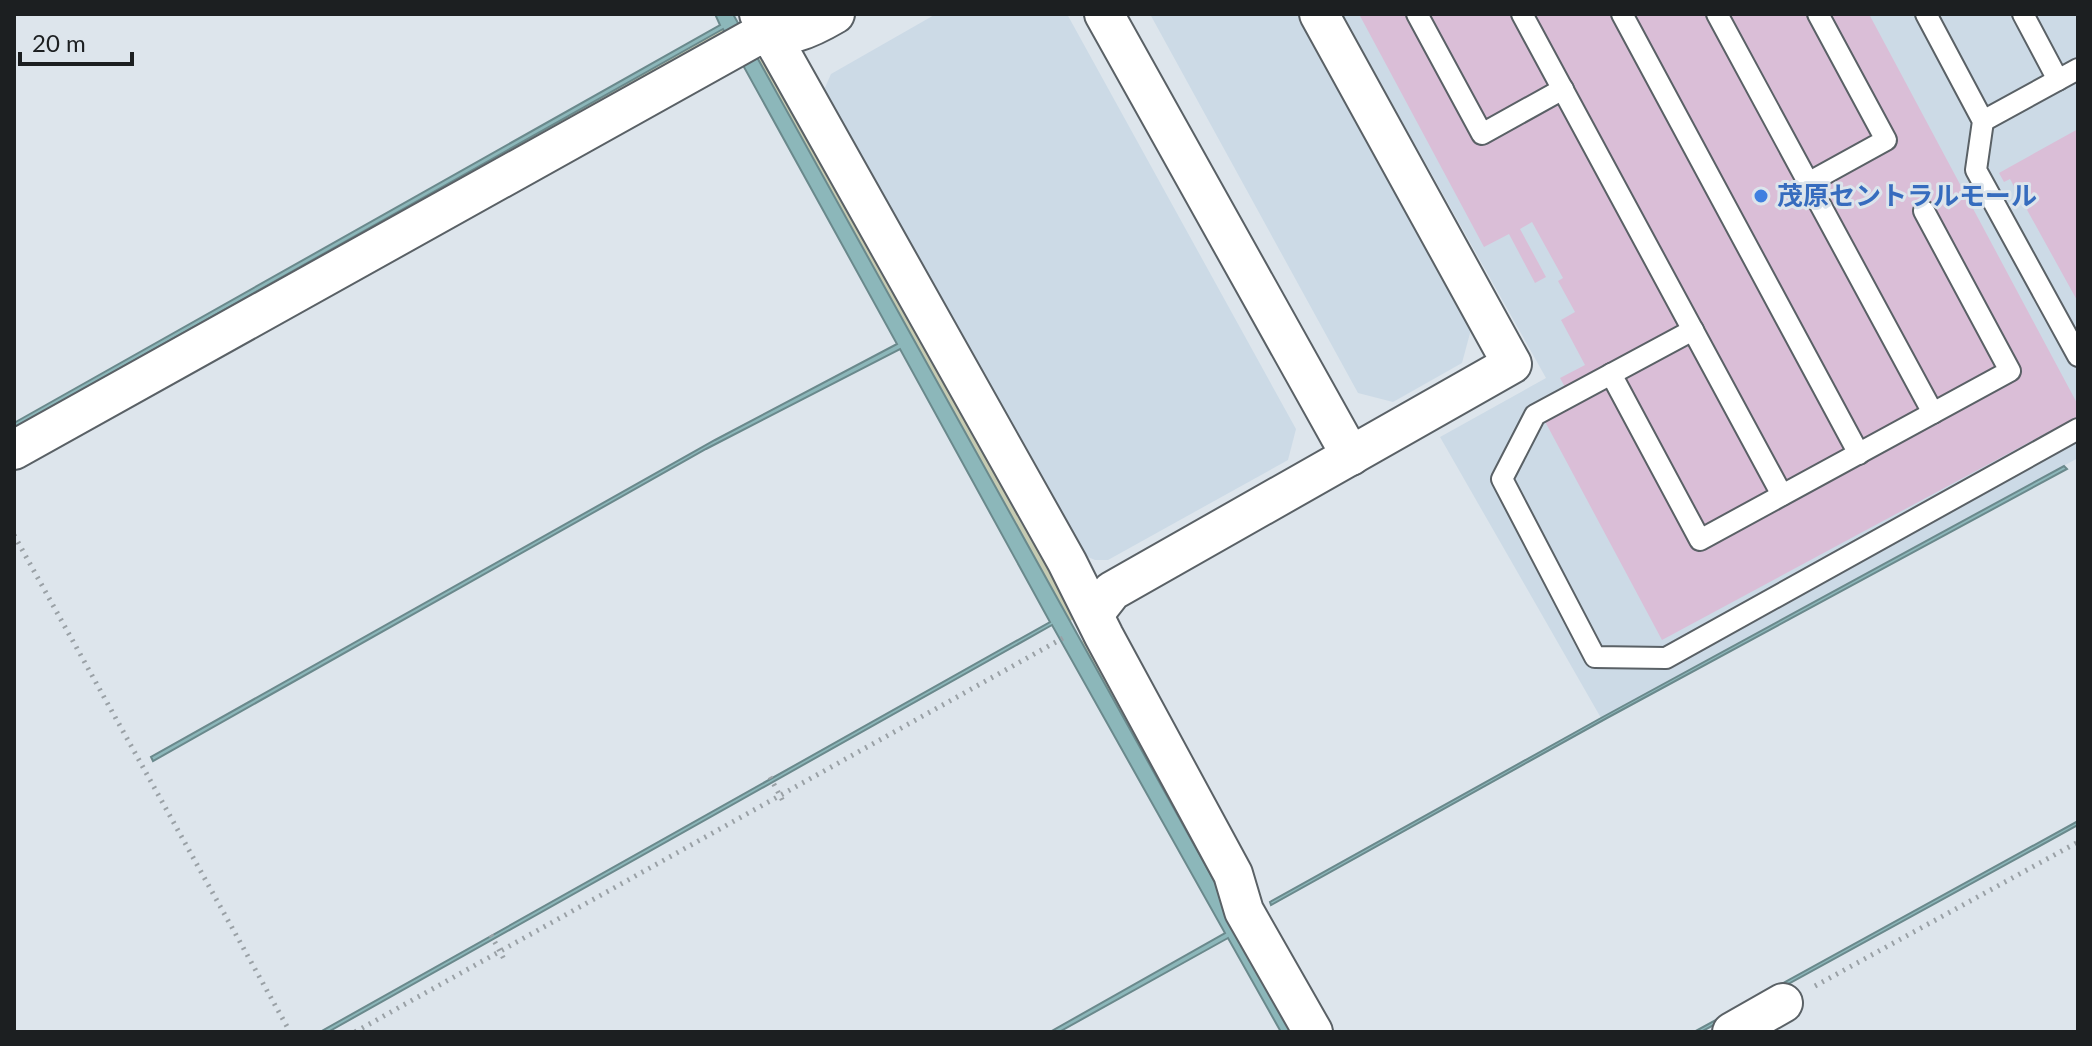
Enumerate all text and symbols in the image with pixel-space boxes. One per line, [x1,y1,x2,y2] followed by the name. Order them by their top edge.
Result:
[20,16,132,66] scale bar
[32,28,86,57] text: 20 m
[1777,179,2037,211] place label: 茂原セントラルモール
[1752,187,1770,205] marker: 茂原セントラルモール

